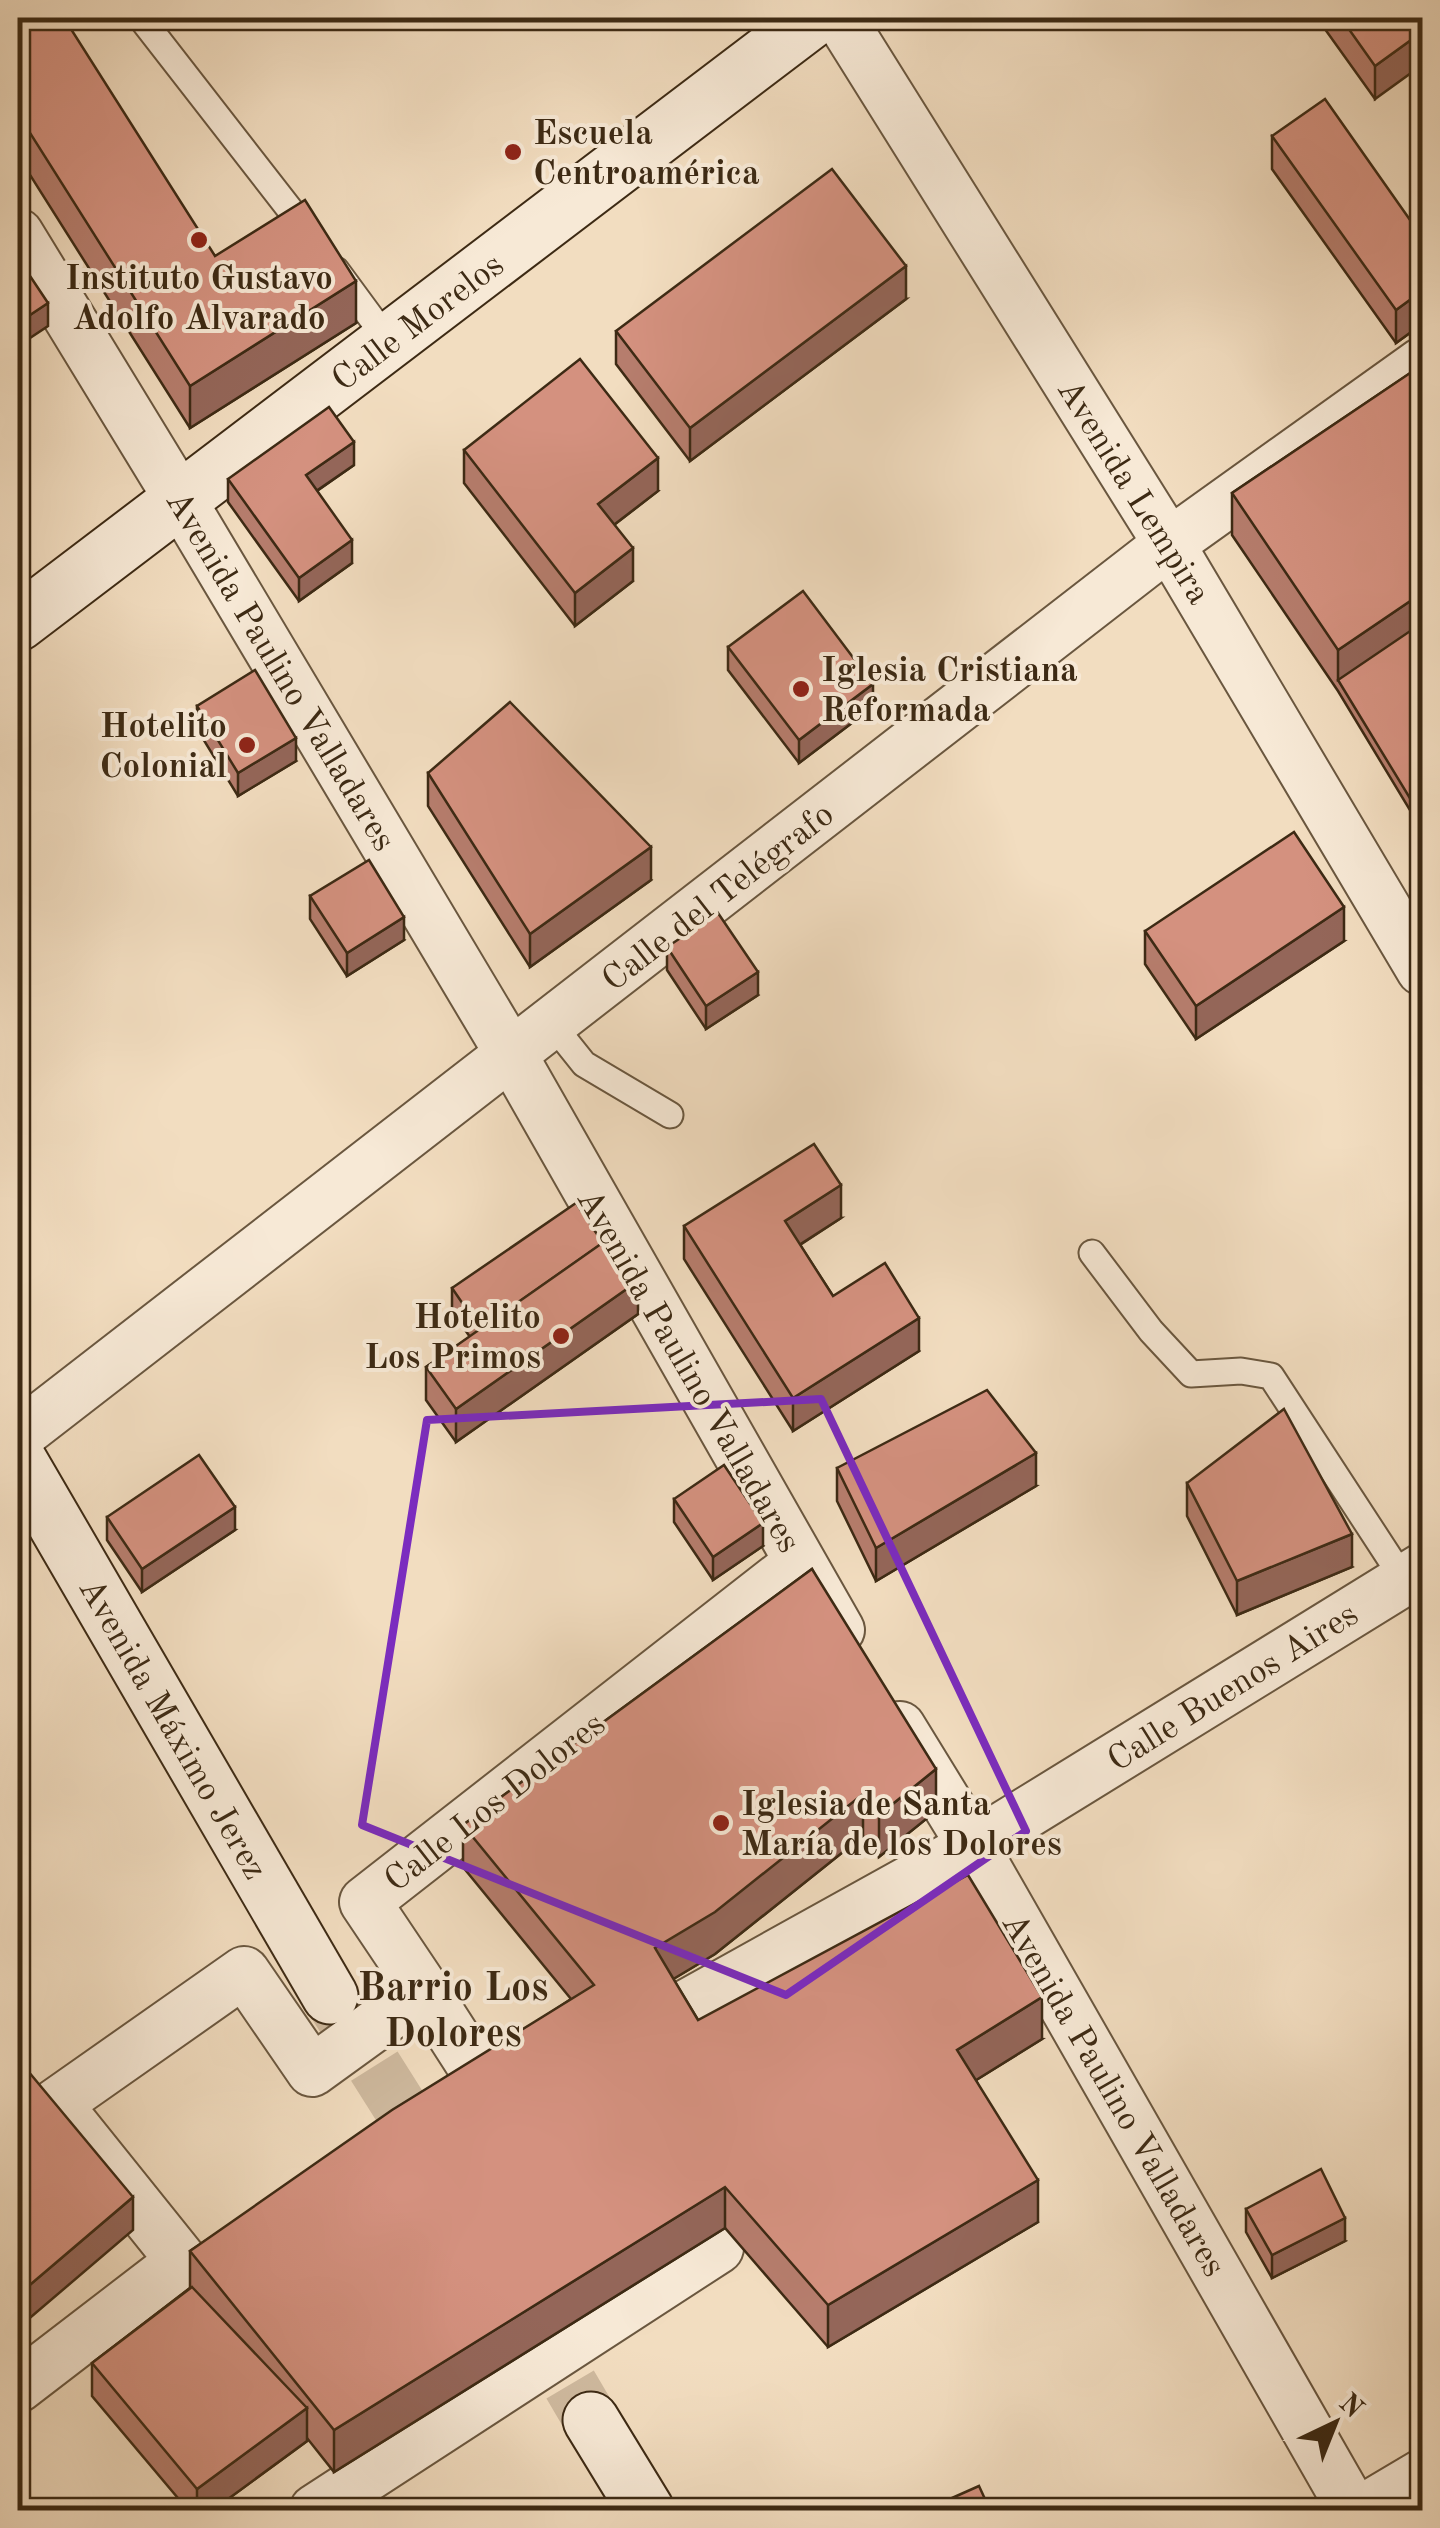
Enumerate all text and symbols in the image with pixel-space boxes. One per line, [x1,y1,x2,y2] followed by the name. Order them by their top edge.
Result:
[533,117,760,192] place label: Escuela Centroamérica
[502,141,524,163] marker: Escuela Centroamérica
[188,229,210,251] marker: Instituto Gustavo Adolfo Alvarado
[326,247,511,399] street label: Calle Morelos
[65,262,333,337] place label: Instituto Gustavo Adolfo Alvarado
[1050,374,1216,611] street label: Avenida Lempira
[158,485,401,857] street label: Avenida Paulino Valladares
[821,654,1078,729] place label: Iglesia Cristiana Reformada
[790,678,812,700] marker: Iglesia Cristiana Reformada
[99,710,227,785] place label: Hotelito Colonial
[236,734,258,756] marker: Hotelito Colonial
[596,797,841,999] street label: Calle del Telégrafo
[569,1184,806,1559] street label: Avenida Paulino Valladares
[364,1301,541,1376] place label: Hotelito Los Primos
[550,1325,572,1347] marker: Hotelito Los Primos
[71,1573,272,1886] street label: Avenida Máximo Jerez
[1102,1597,1365,1779] street label: Calle Buenos Aires
[379,1707,612,1899] street label: Calle Los Dolores
[741,1788,1062,1863] place label: Iglesia de Santa María de los Dolores
[710,1812,732,1834] marker: Iglesia de Santa María de los Dolores
[994,1908,1231,2283] street label: Avenida Paulino Valladares
[358,1970,548,2056] district label: Barrio Los Dolores
[1285,2373,1385,2473] north arrow
[1333,2389,1368,2425] text: N

